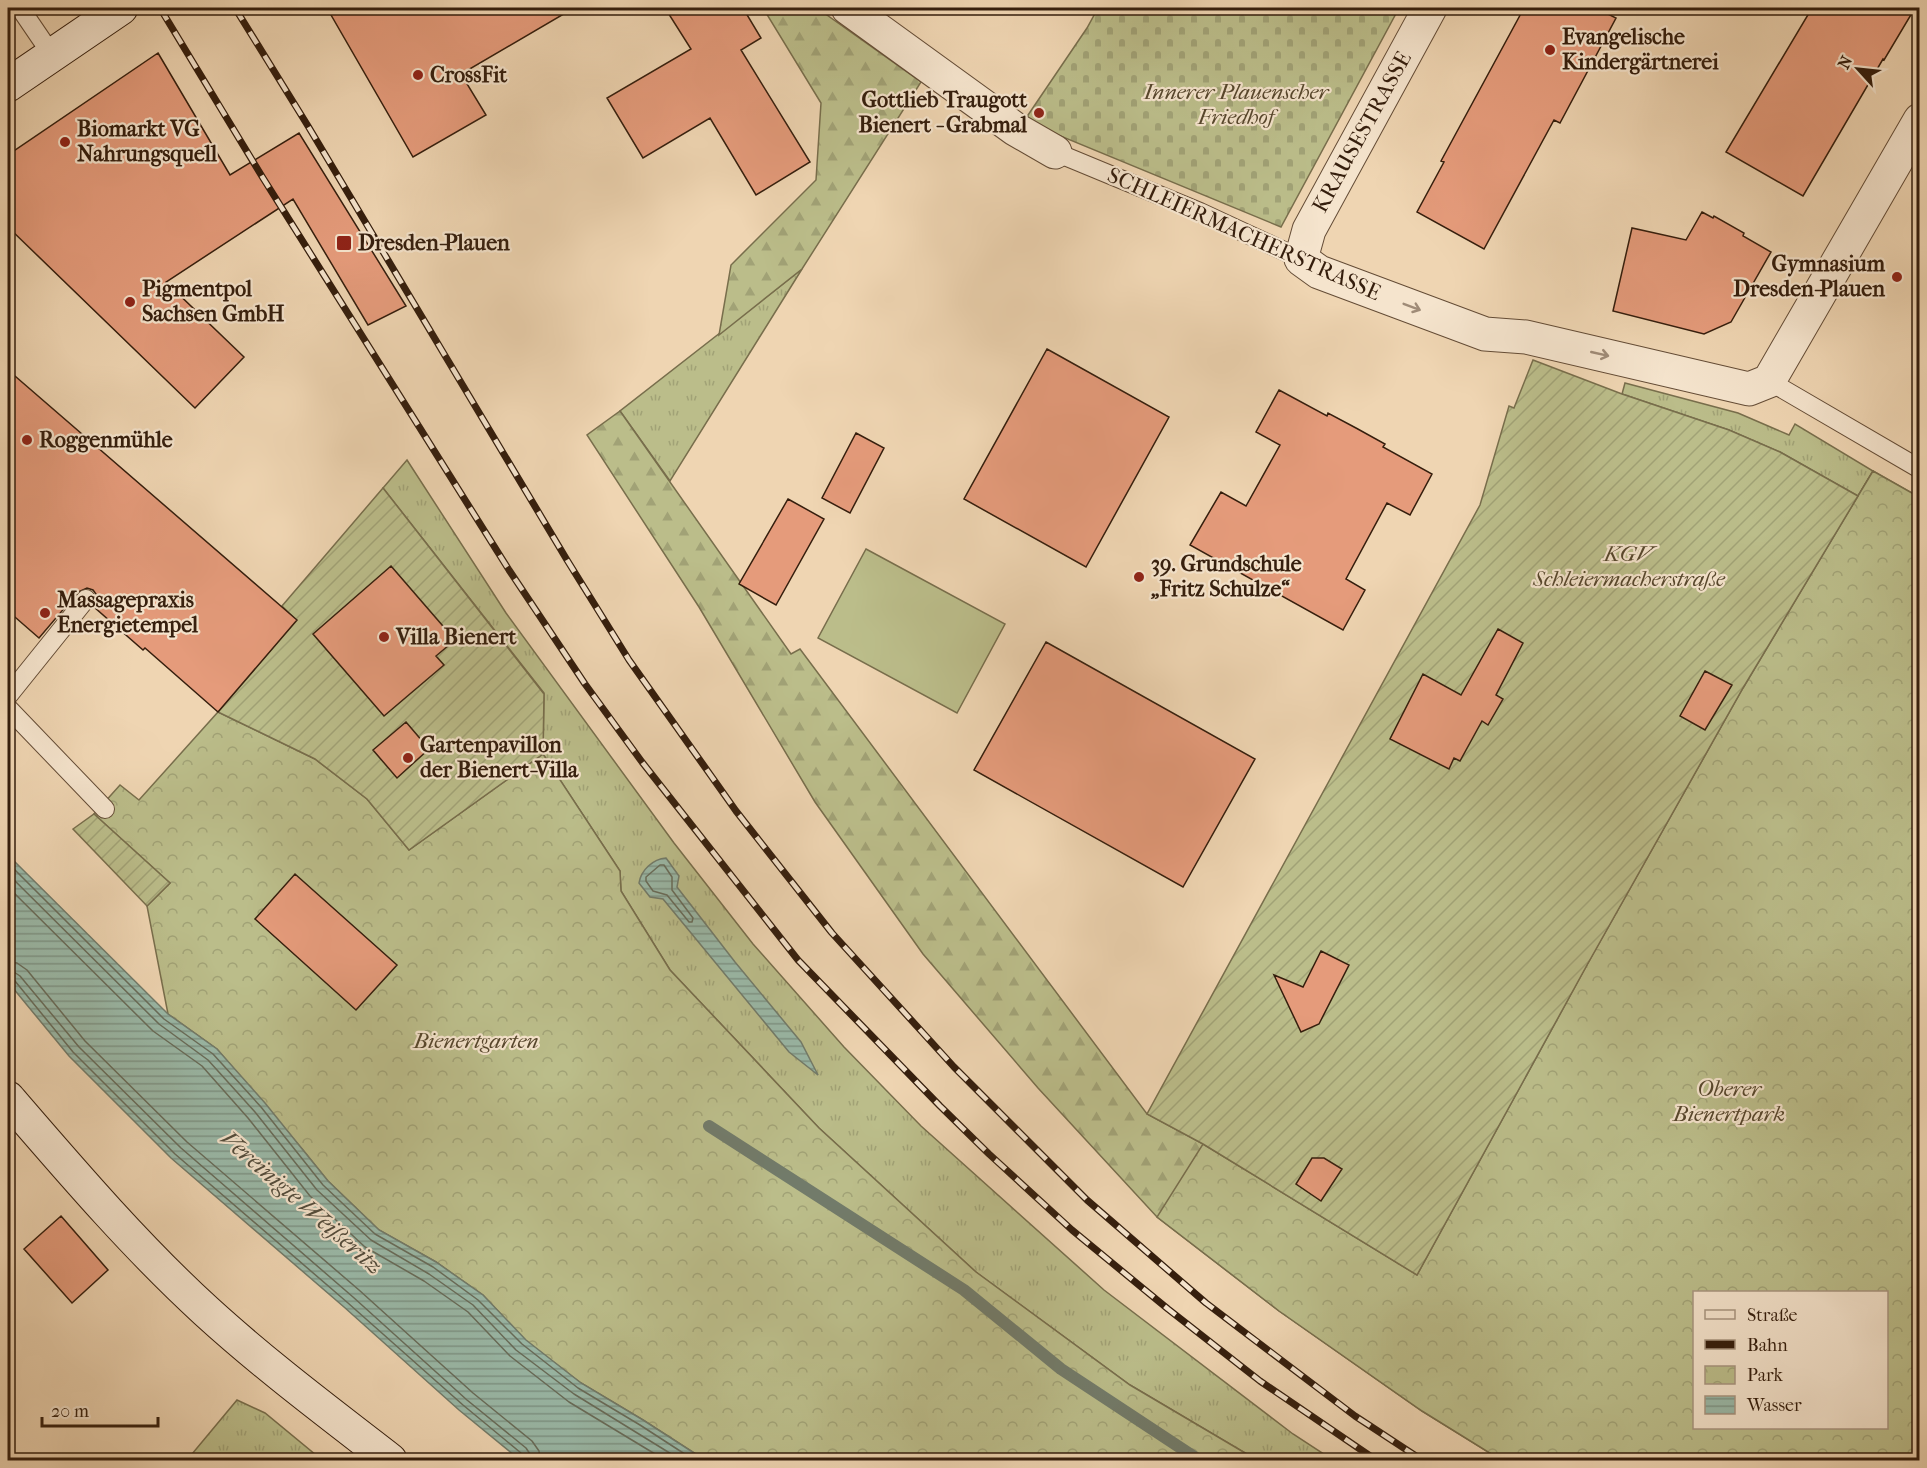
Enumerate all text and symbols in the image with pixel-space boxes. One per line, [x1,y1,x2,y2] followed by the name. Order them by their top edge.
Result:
[1562,24,1719,75] place label: Evangelische Kindergärtnerei
[1828,39,1888,99] north arrow
[1543,43,1557,57] marker: Evangelische Kindergärtnerei
[1307,47,1417,217] street label: KRAUSESTRASSE
[1834,52,1857,72] text: N
[430,62,508,88] place label: CrossFit
[411,68,425,82] marker: CrossFit
[1143,79,1330,130] park label: Innerer Plauenscher Friedhof
[858,87,1028,138] place label: Gottlieb Traugott Bienert - Grabmal
[1032,106,1046,120] marker: Gottlieb Traugott Bienert - Grabmal
[77,116,218,167] place label: Biomarkt VG Nahrungsquell
[58,135,72,149] marker: Biomarkt VG Nahrungsquell
[1103,162,1385,306] street label: SCHLEIERMACHERSTRASSE
[358,230,510,256] place label: Dresden-Plauen
[335,234,353,252] marker: Dresden-Plauen
[1733,251,1886,302] place label: Gymnasium Dresden-Plauen
[1890,270,1904,284] marker: Gymnasium Dresden-Plauen
[142,276,285,327] place label: Pigmentpol Sachsen GmbH
[123,295,137,309] marker: Pigmentpol Sachsen GmbH
[1402,302,1421,313] one-way arrow
[1590,349,1609,361] one-way arrow
[39,427,173,453] place label: Roggenmühle
[20,433,34,447] marker: Roggenmühle
[1532,541,1726,592] park label: KGV Schleiermacherstraße
[1150,551,1302,602] place label: 39. Grundschule „Fritz Schulze“
[1132,570,1146,584] marker: 39. Grundschule „Fritz Schulze“
[56,587,199,638] place label: Massagepraxis Energietempel
[38,606,52,620] marker: Massagepraxis Energietempel
[395,624,517,650] place label: Villa Bienert
[377,630,391,644] marker: Villa Bienert
[420,732,579,783] place label: Gartenpavillon der Bienert-Villa
[401,751,415,765] marker: Gartenpavillon der Bienert-Villa
[412,1028,539,1054] park label: Bienertgarten
[1672,1076,1785,1127] park label: Oberer Bienertpark
[215,1124,389,1280] water label: Vereinigte Weißeritz
[1693,1291,1888,1429] legend
[1747,1305,1798,1326] text: Straße
[1747,1335,1788,1356] text: Bahn
[1747,1365,1784,1386] text: Park
[42,1390,158,1428] scale bar
[1746,1395,1802,1416] text: Wasser
[51,1401,89,1422] text: 20 m

